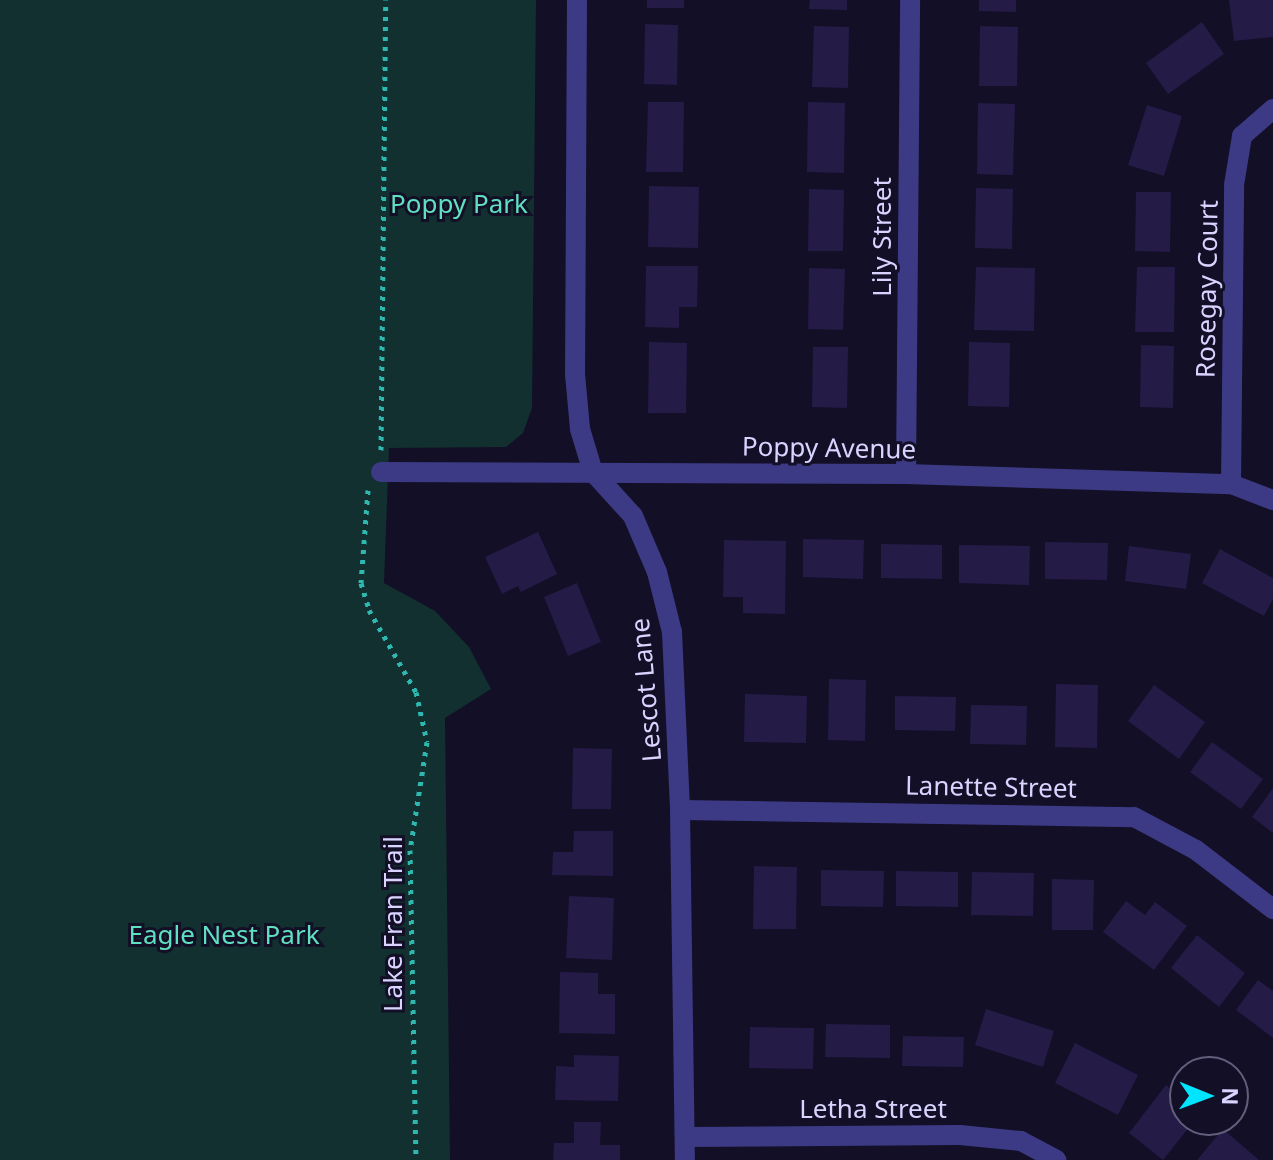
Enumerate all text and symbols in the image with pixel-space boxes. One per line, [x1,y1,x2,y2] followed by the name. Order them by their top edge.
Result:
[866,177,898,297] street label: Lily Street
[390,188,528,220] park label: Poppy Park
[1190,200,1224,378] street label: Rosegay Court
[742,431,916,465] street label: Poppy Avenue
[624,617,668,763] street label: Lescot Lane
[905,770,1077,804] street label: Lanette Street
[377,836,409,1012] street label: Lake Fran Trail
[128,919,320,951] park label: Eagle Nest Park
[1169,1056,1249,1136] north arrow
[1216,1087,1246,1106] text: N
[799,1093,947,1125] street label: Letha Street

